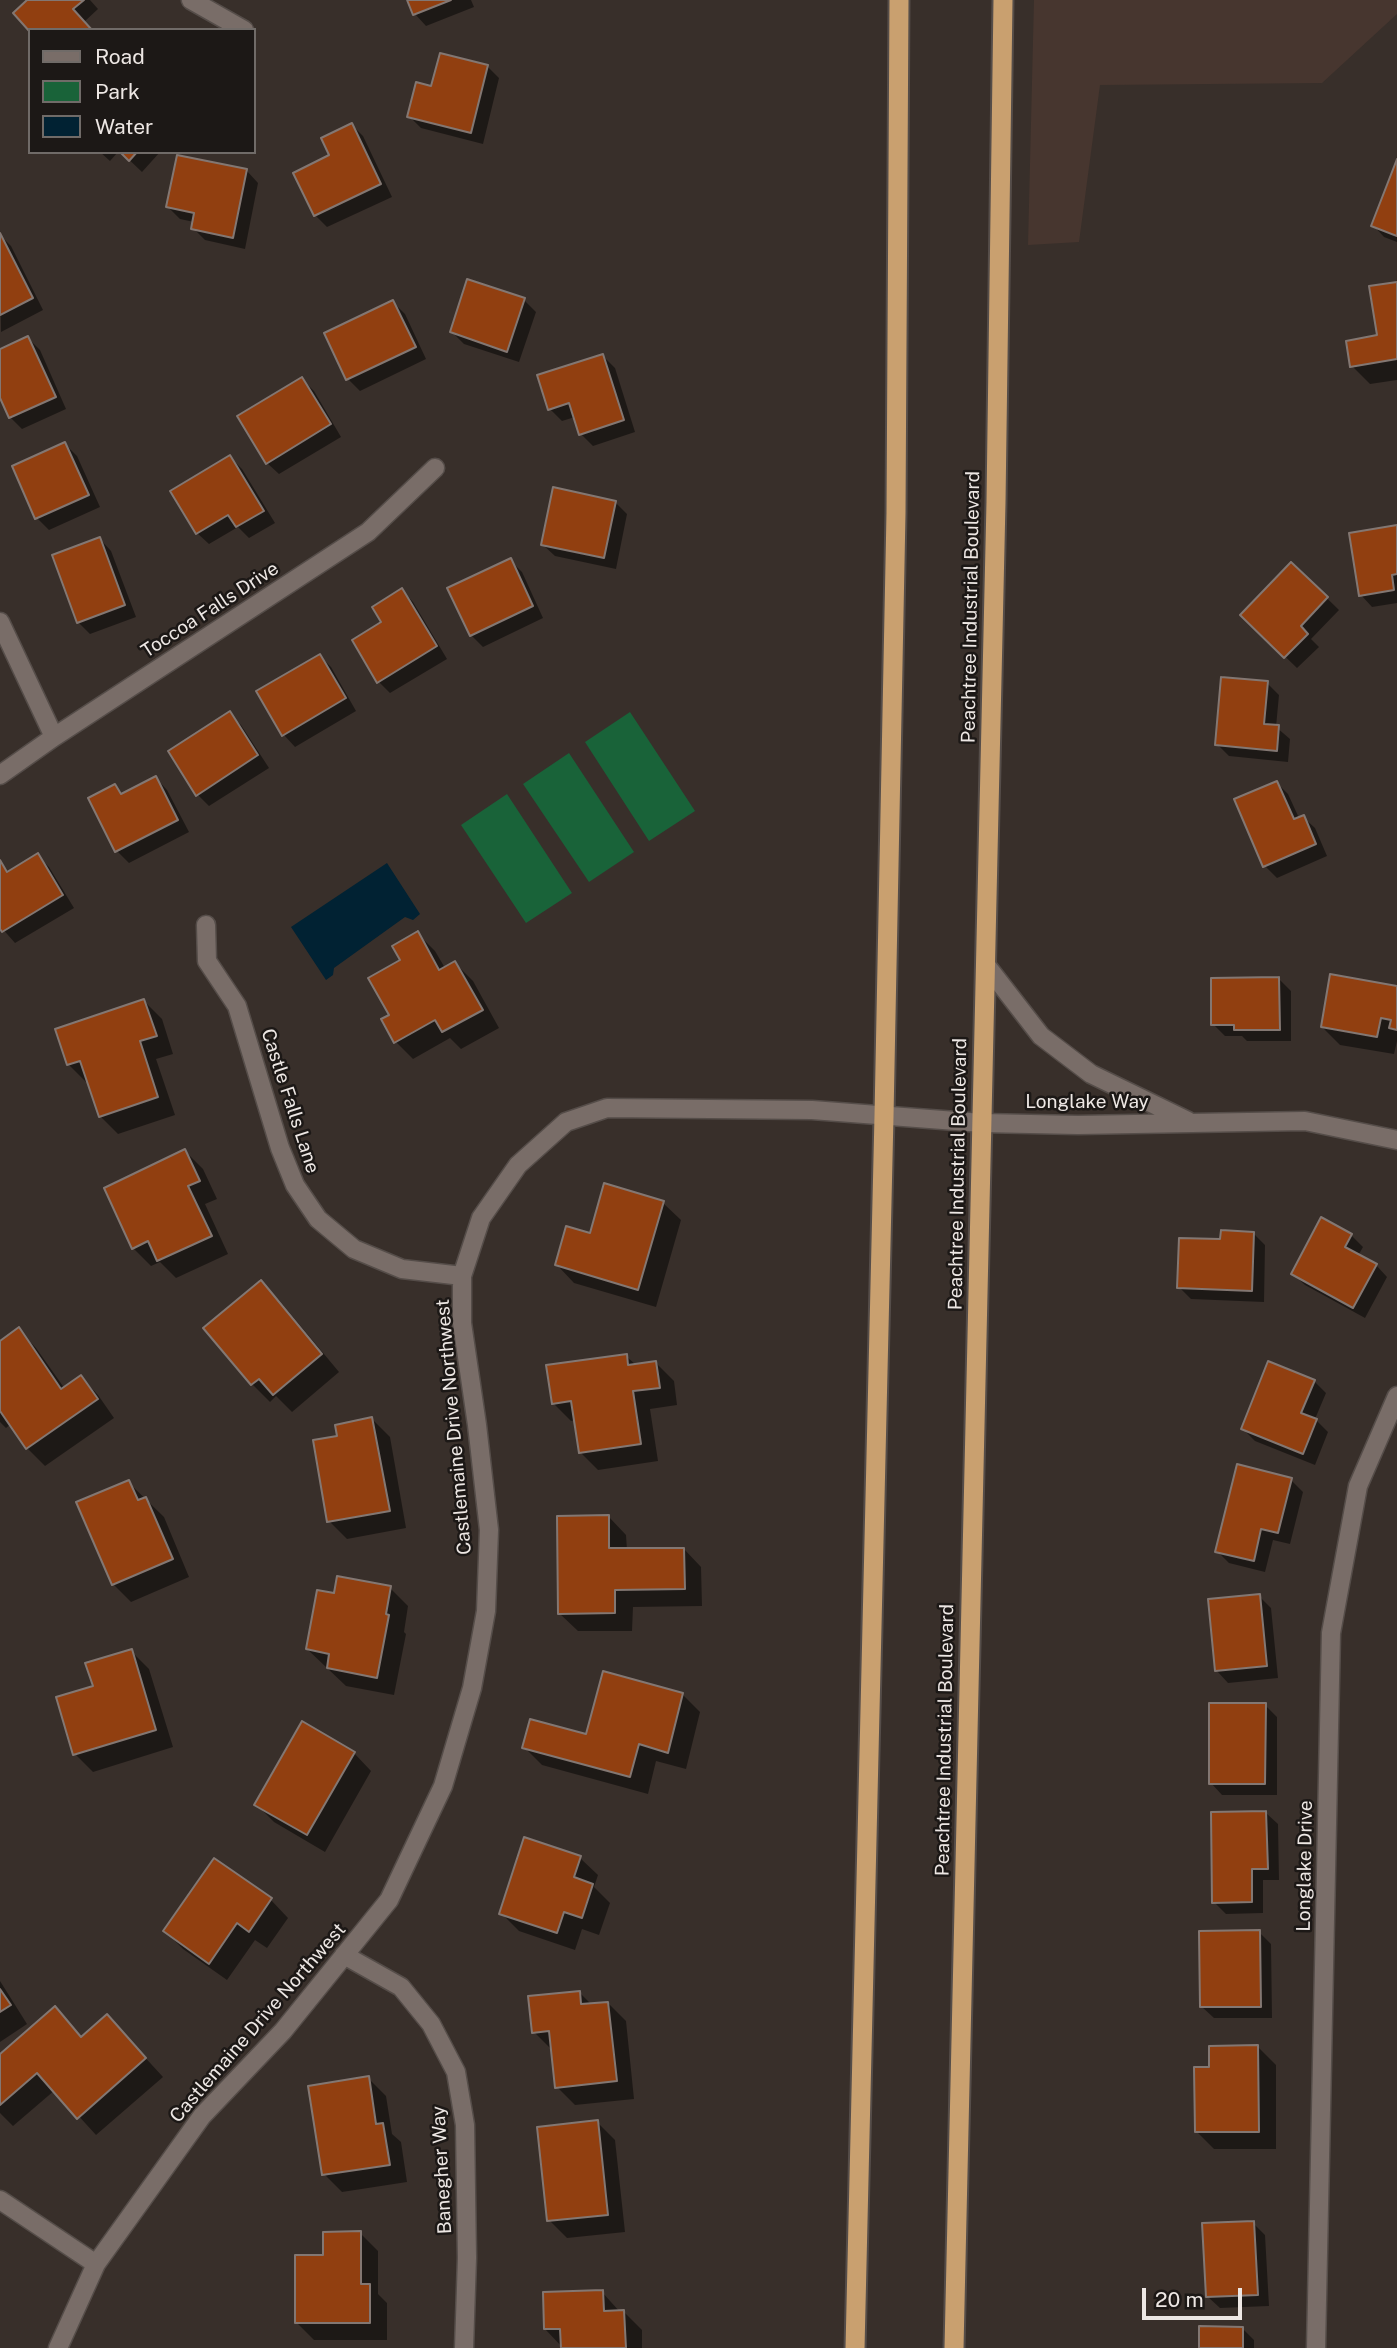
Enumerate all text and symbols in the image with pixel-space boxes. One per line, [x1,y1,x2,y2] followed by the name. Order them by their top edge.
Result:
[28,28,256,154] legend
[95,44,145,69] text: Road
[95,79,140,104] text: Park
[95,114,153,139] text: Water
[957,471,985,743] street label: Peachtree Industrial Boulevard
[137,557,283,663] street label: Toccoa Falls Drive
[256,1026,324,1176] street label: Castle Falls Lane
[944,1038,972,1310] street label: Peachtree Industrial Boulevard
[1025,1091,1149,1113] street label: Longlake Way
[431,1298,477,1556] street label: Castlemaine Drive Northwest
[931,1604,959,1876] street label: Peachtree Industrial Boulevard
[1292,1800,1318,1932] street label: Longlake Drive
[165,1919,351,2127] street label: Castlemaine Drive Northwest
[427,2105,457,2235] street label: Banegher Way
[1145,2274,1245,2318] scale bar
[1155,2287,1204,2312] text: 20 m

